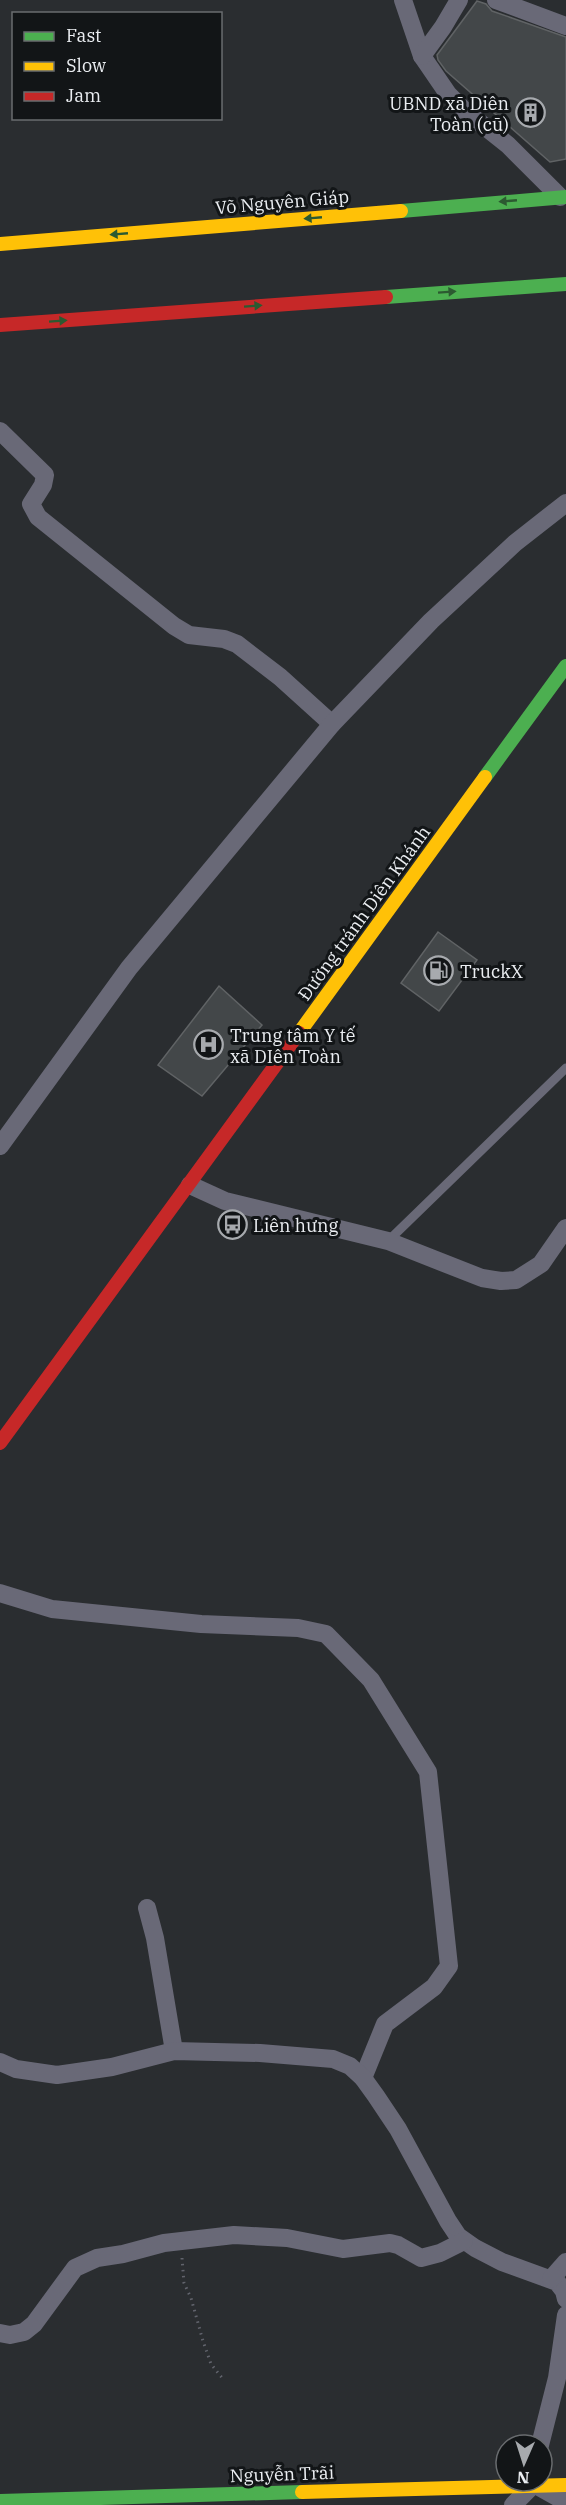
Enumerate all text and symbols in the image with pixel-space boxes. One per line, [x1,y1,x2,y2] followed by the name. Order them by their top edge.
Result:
[12,12,222,120] legend
[66,24,101,47] text: Fast
[66,54,106,77] text: Slow
[66,84,101,107] text: Jam
[389,92,509,136] place label: UBND xã Diên Toàn (cũ)
[514,97,546,129] building icon: UBND xã Diên Toàn (cũ)
[214,185,350,219] street label: Võ Nguyên Giáp
[498,197,517,206] one-way arrow
[304,213,323,222] one-way arrow
[110,229,129,239] one-way arrow
[438,288,457,297] one-way arrow
[243,302,262,311] one-way arrow
[49,316,68,325] one-way arrow
[293,821,435,1005] street label: Đường tránh Diên Khánh
[423,955,455,987] fuel station icon: TruckX
[460,960,523,983] place label: TruckX
[230,1024,356,1068] place label: Trung tâm Y tế xã DIên Toàn
[193,1029,225,1061] hospital icon: Trung tâm Y tế xã DIên Toàn
[216,1209,248,1241] bus stop icon: Liên hưng
[253,1214,339,1237] place label: Liên hưng
[494,2433,554,2493] north arrow
[229,2461,335,2487] street label: Nguyễn Trãi
[516,2468,530,2488] text: N

